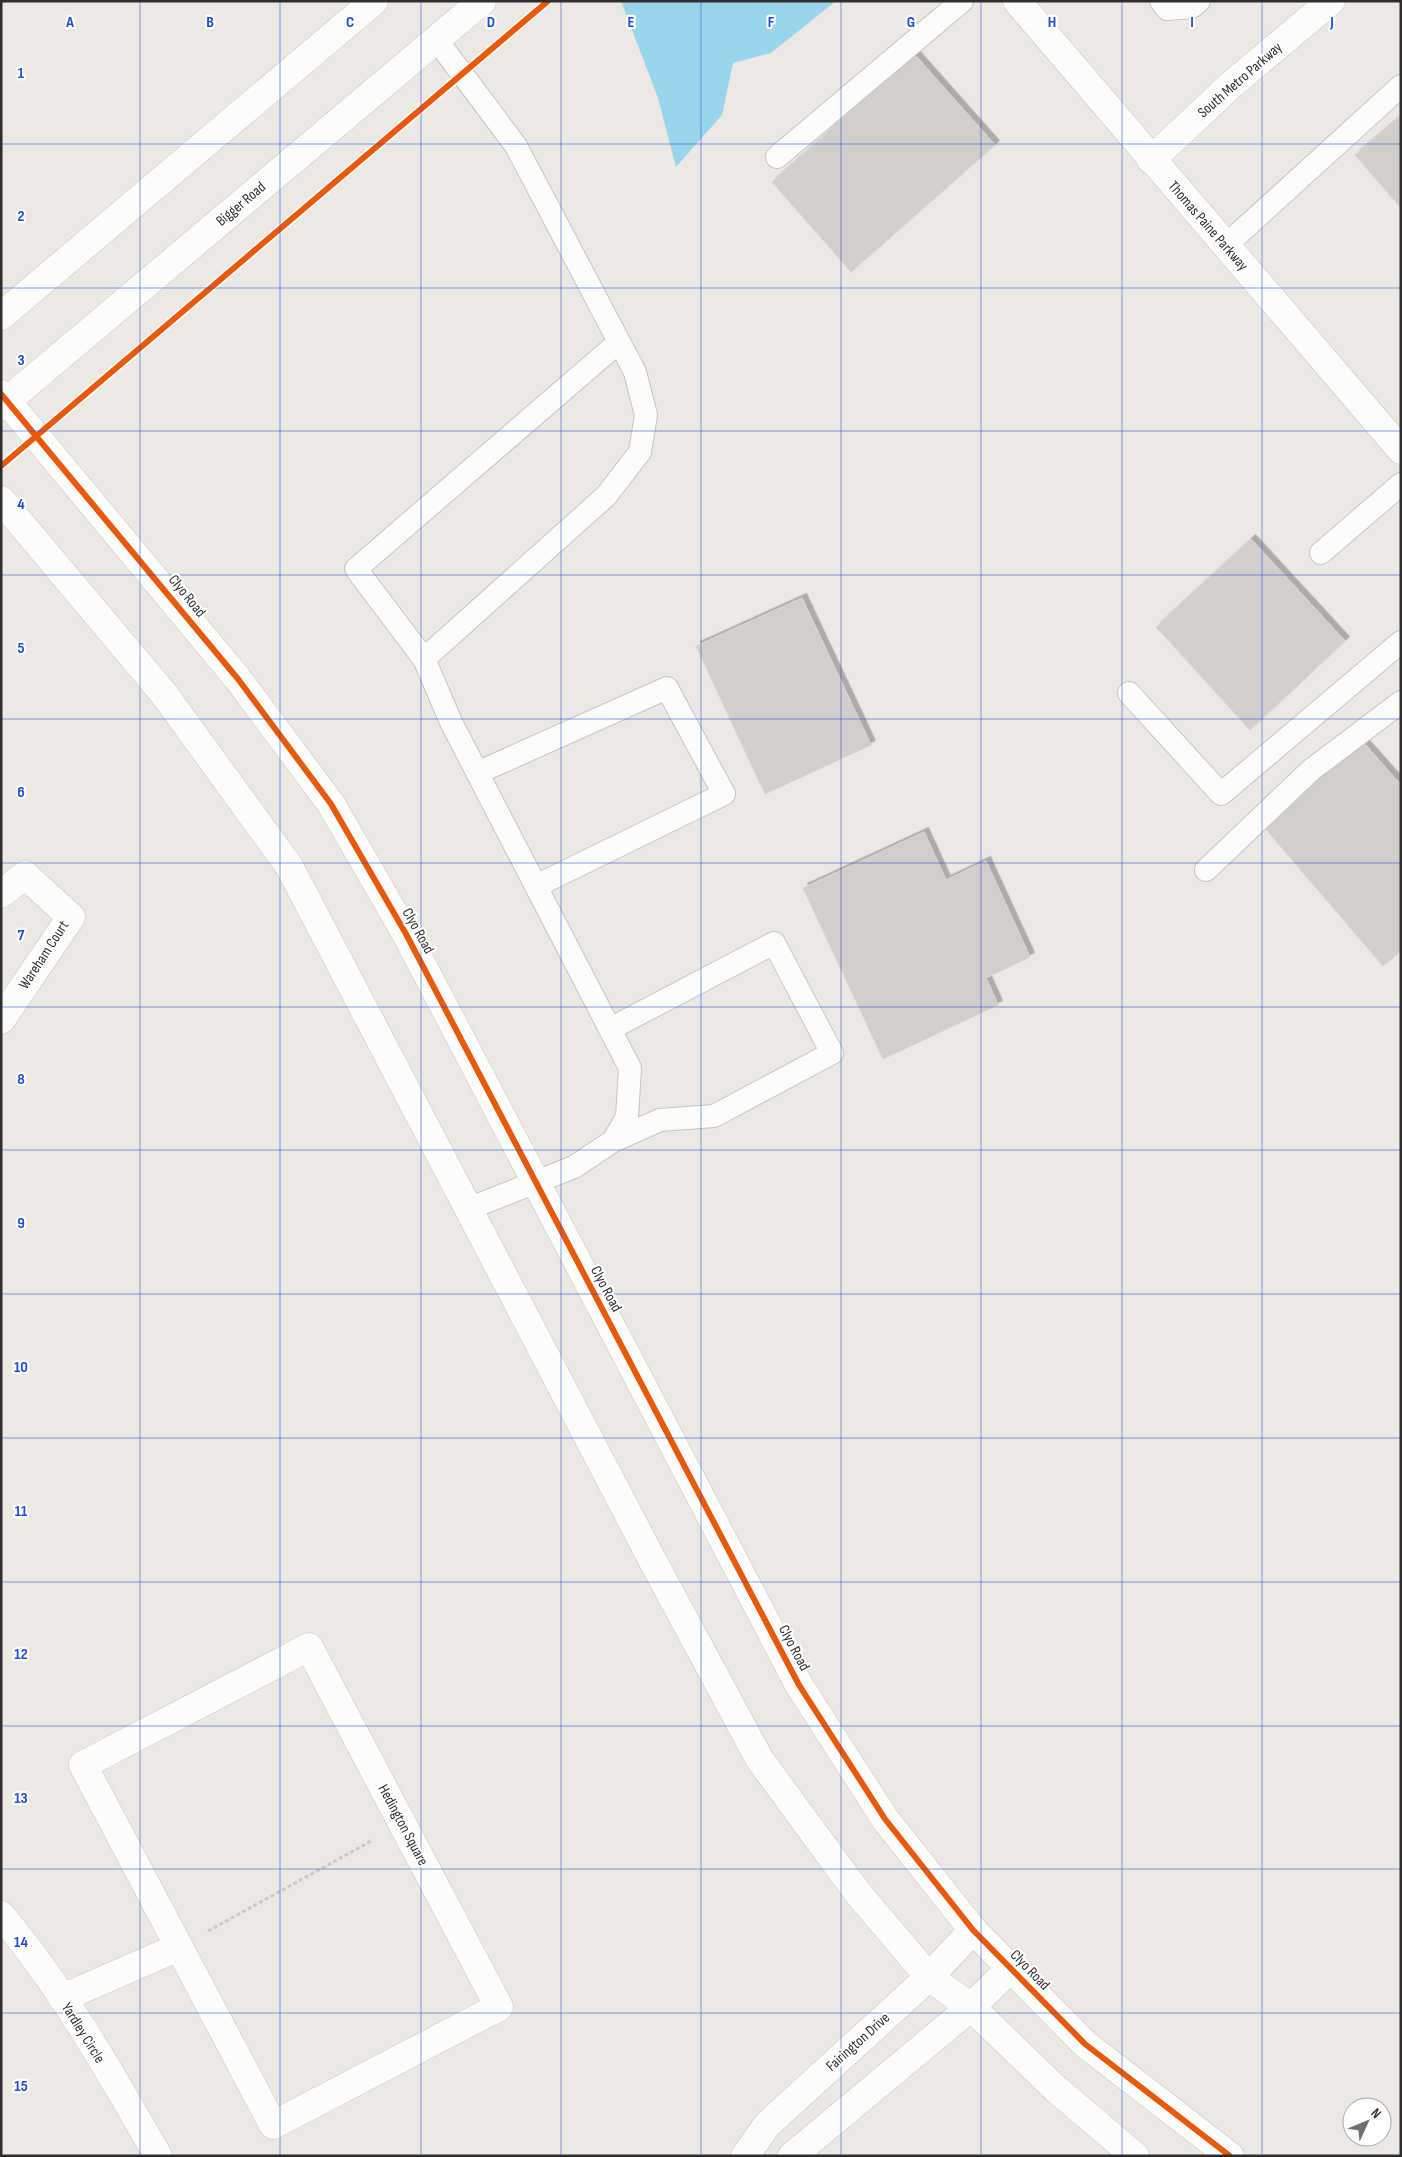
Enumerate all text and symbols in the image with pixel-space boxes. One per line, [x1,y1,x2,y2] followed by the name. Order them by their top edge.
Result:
[65,13,74,32] text: A
[206,13,214,32] text: B
[346,13,354,32] text: C
[487,13,495,32] text: D
[628,13,635,32] text: E
[768,13,775,32] text: F
[907,13,915,32] text: G
[1048,13,1056,32] text: H
[1190,13,1194,32] text: I
[1329,13,1334,32] text: J
[1194,38,1286,122] street label: South Metro Parkway
[18,64,25,83] text: 1
[1164,177,1252,275] street label: Thomas Paine Parkway
[212,178,270,230] street label: Bigger Road
[17,207,25,226] text: 2
[17,351,25,370] text: 3
[17,495,25,514] text: 4
[164,571,210,621] street label: Clyo Road
[17,639,25,658] text: 5
[17,783,25,802] text: 6
[398,905,438,957] street label: Clyo Road
[15,917,73,993] street label: Wareham Court
[18,926,25,945] text: 7
[17,1070,25,1089] text: 8
[17,1214,25,1233] text: 9
[586,1263,626,1315] street label: Clyo Road
[14,1358,28,1377] text: 10
[15,1502,28,1521] text: 11
[774,1622,814,1674] street label: Clyo Road
[14,1645,28,1664] text: 12
[374,1781,432,1869] street label: Hedington Square
[14,1789,28,1808] text: 13
[14,1933,28,1952] text: 14
[1006,1946,1054,1994] street label: Clyo Road
[57,1999,109,2067] street label: Yardley Circle
[822,2008,894,2076] street label: Fairington Drive
[14,2077,28,2096] text: 15
[1342,2097,1392,2147] north arrow
[1367,2105,1385,2122] text: N

